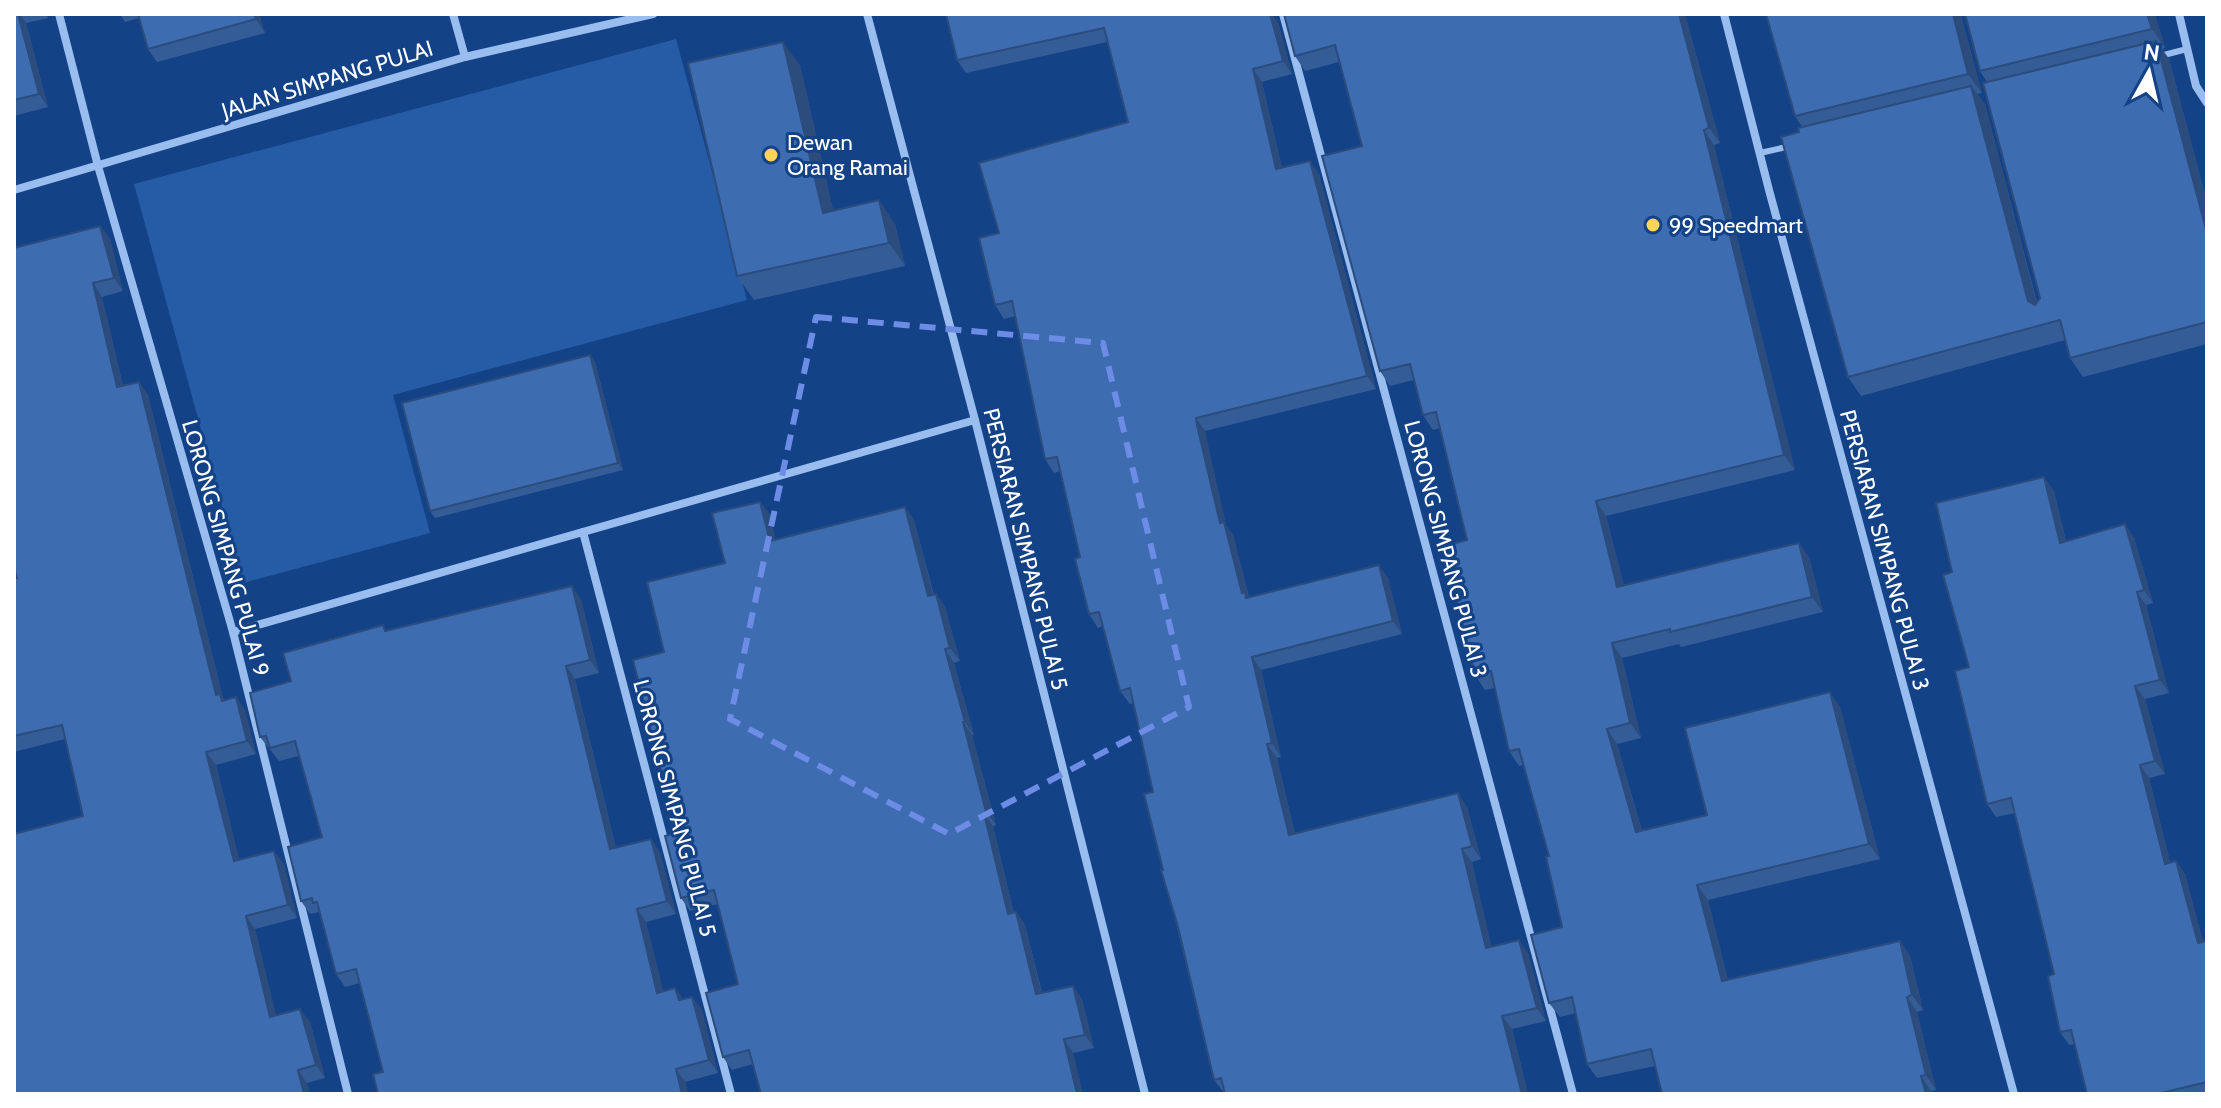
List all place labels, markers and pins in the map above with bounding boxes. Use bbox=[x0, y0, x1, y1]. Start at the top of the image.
place label: Dewan Orang Ramai bbox=[787, 129, 908, 181]
marker: Dewan Orang Ramai bbox=[762, 146, 780, 164]
place label: 99 Speedmart bbox=[1669, 212, 1803, 239]
marker: 99 Speedmart bbox=[1644, 216, 1662, 234]

